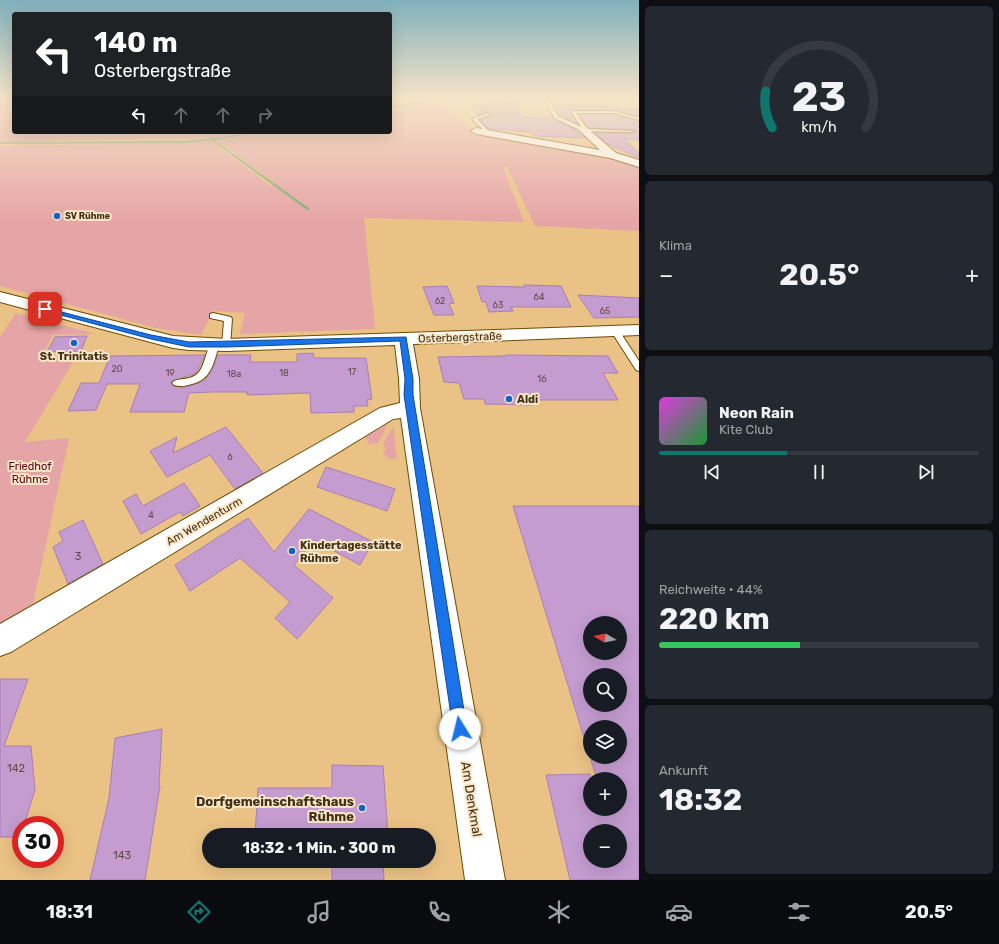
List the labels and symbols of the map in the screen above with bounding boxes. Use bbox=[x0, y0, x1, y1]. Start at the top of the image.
marker: SV Rühme bbox=[52, 211, 62, 221]
place label: SV Rühme bbox=[65, 211, 111, 221]
pin bbox=[28, 292, 62, 326]
house number: 64 bbox=[533, 292, 545, 302]
house number: 62 bbox=[435, 296, 445, 306]
house number: 63 bbox=[493, 300, 503, 310]
house number: 65 bbox=[600, 306, 610, 316]
street label: Osterbergstraße bbox=[418, 330, 502, 345]
marker: St. Trinitatis bbox=[69, 338, 79, 348]
place label: St. Trinitatis bbox=[40, 350, 108, 363]
house number: 20 bbox=[112, 364, 123, 374]
house number: 17 bbox=[348, 367, 357, 377]
house number: 19 bbox=[165, 368, 175, 378]
house number: 18 bbox=[279, 368, 289, 378]
house number: 18a bbox=[227, 369, 241, 379]
house number: 16 bbox=[537, 374, 547, 384]
place label: Aldi bbox=[517, 393, 538, 406]
marker: Aldi bbox=[504, 394, 514, 404]
house number: 6 bbox=[227, 452, 233, 462]
park label: Friedhof Rühme bbox=[9, 460, 52, 486]
street label: Am Wendenturm bbox=[164, 494, 245, 548]
house number: 4 bbox=[148, 510, 154, 520]
place label: Kindertagesstätte Rühme bbox=[300, 539, 402, 565]
marker: Kindertagesstätte Rühme bbox=[287, 546, 297, 556]
house number: 3 bbox=[75, 550, 82, 563]
north arrow bbox=[583, 616, 627, 660]
position arrow bbox=[439, 708, 481, 750]
street label: Am Denkmal bbox=[458, 760, 485, 838]
house number: 142 bbox=[7, 762, 25, 775]
place label: Dorfgemeinschaftshaus Rühme bbox=[196, 794, 354, 824]
marker: Dorfgemeinschaftshaus Rühme bbox=[357, 803, 367, 813]
speed limit sign: 30 bbox=[12, 816, 64, 868]
house number: 143 bbox=[113, 849, 131, 862]

